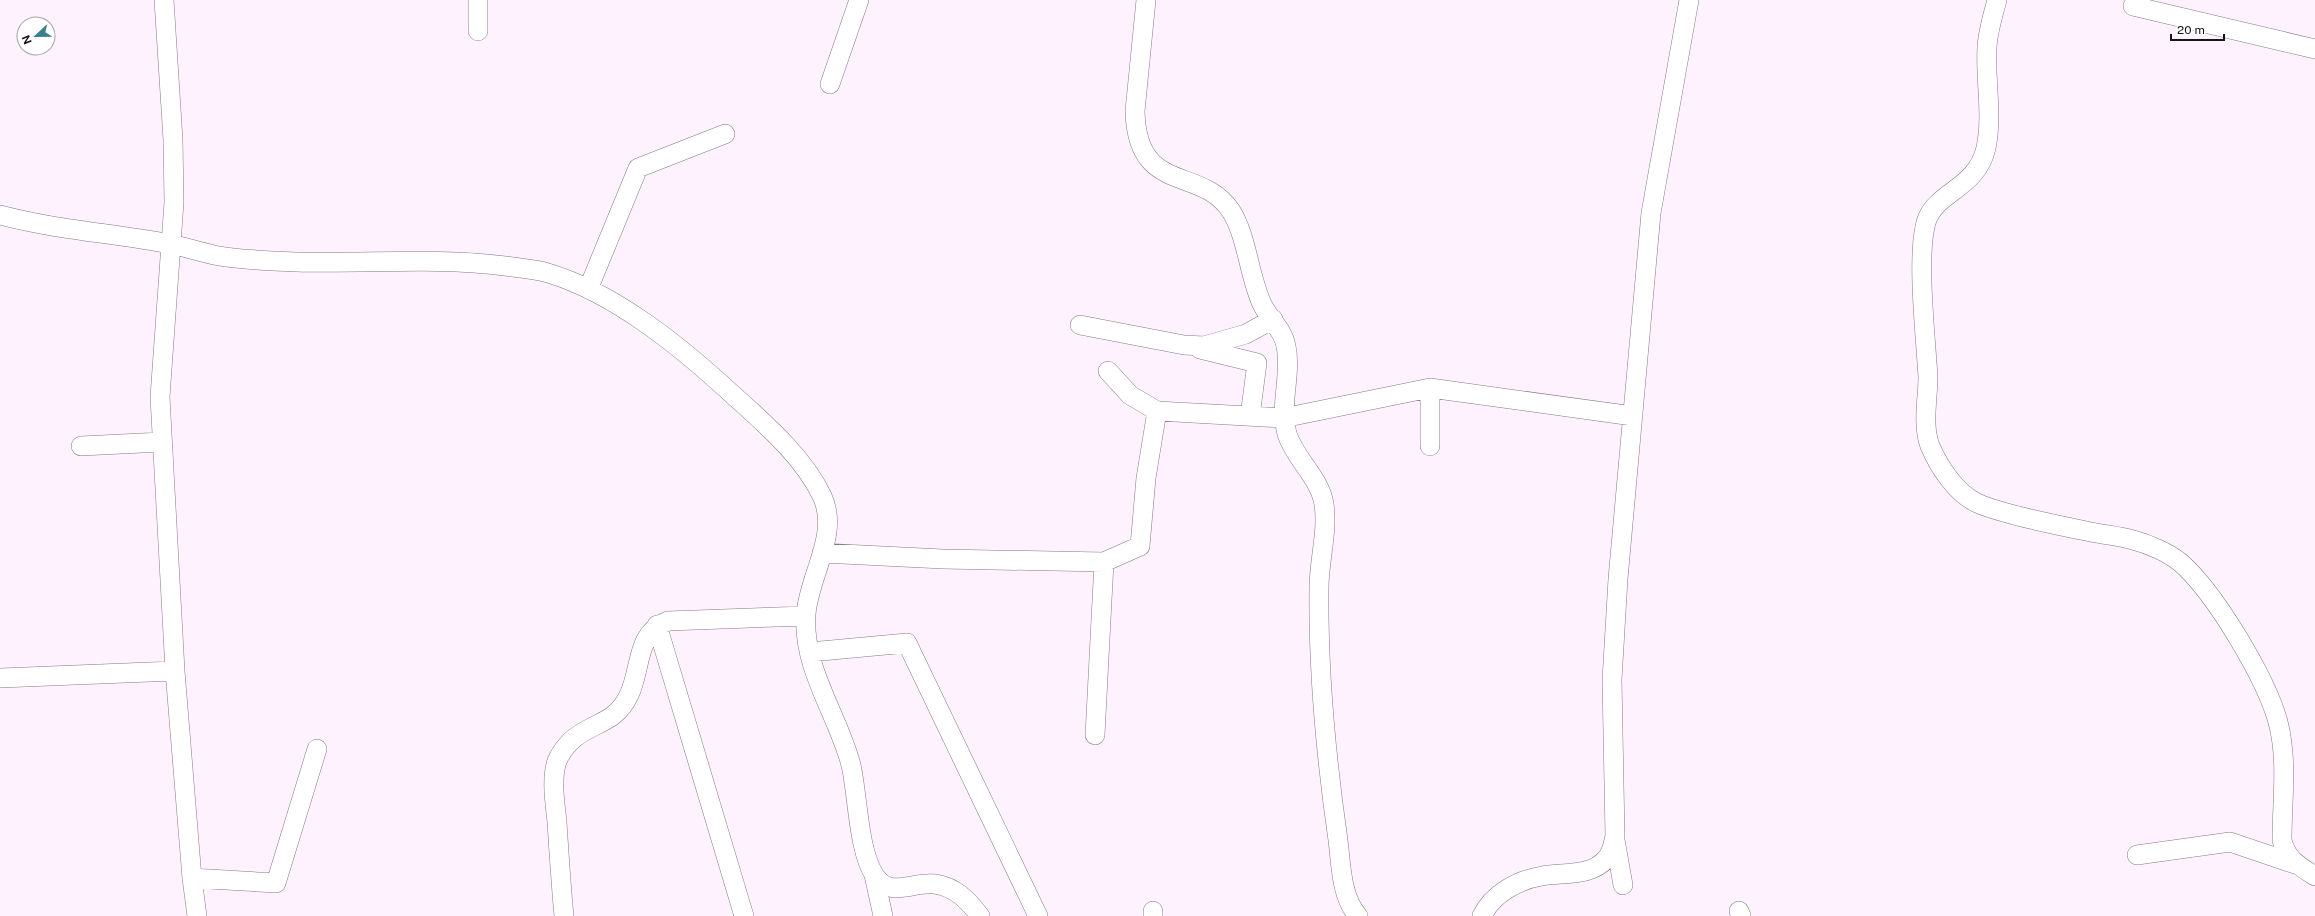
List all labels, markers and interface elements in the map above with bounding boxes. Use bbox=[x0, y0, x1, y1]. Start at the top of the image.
north arrow bbox=[16, 16, 56, 56]
scale bar bbox=[2171, 16, 2224, 42]
text: 20 m bbox=[2177, 23, 2205, 37]
text: N bbox=[20, 34, 34, 46]

